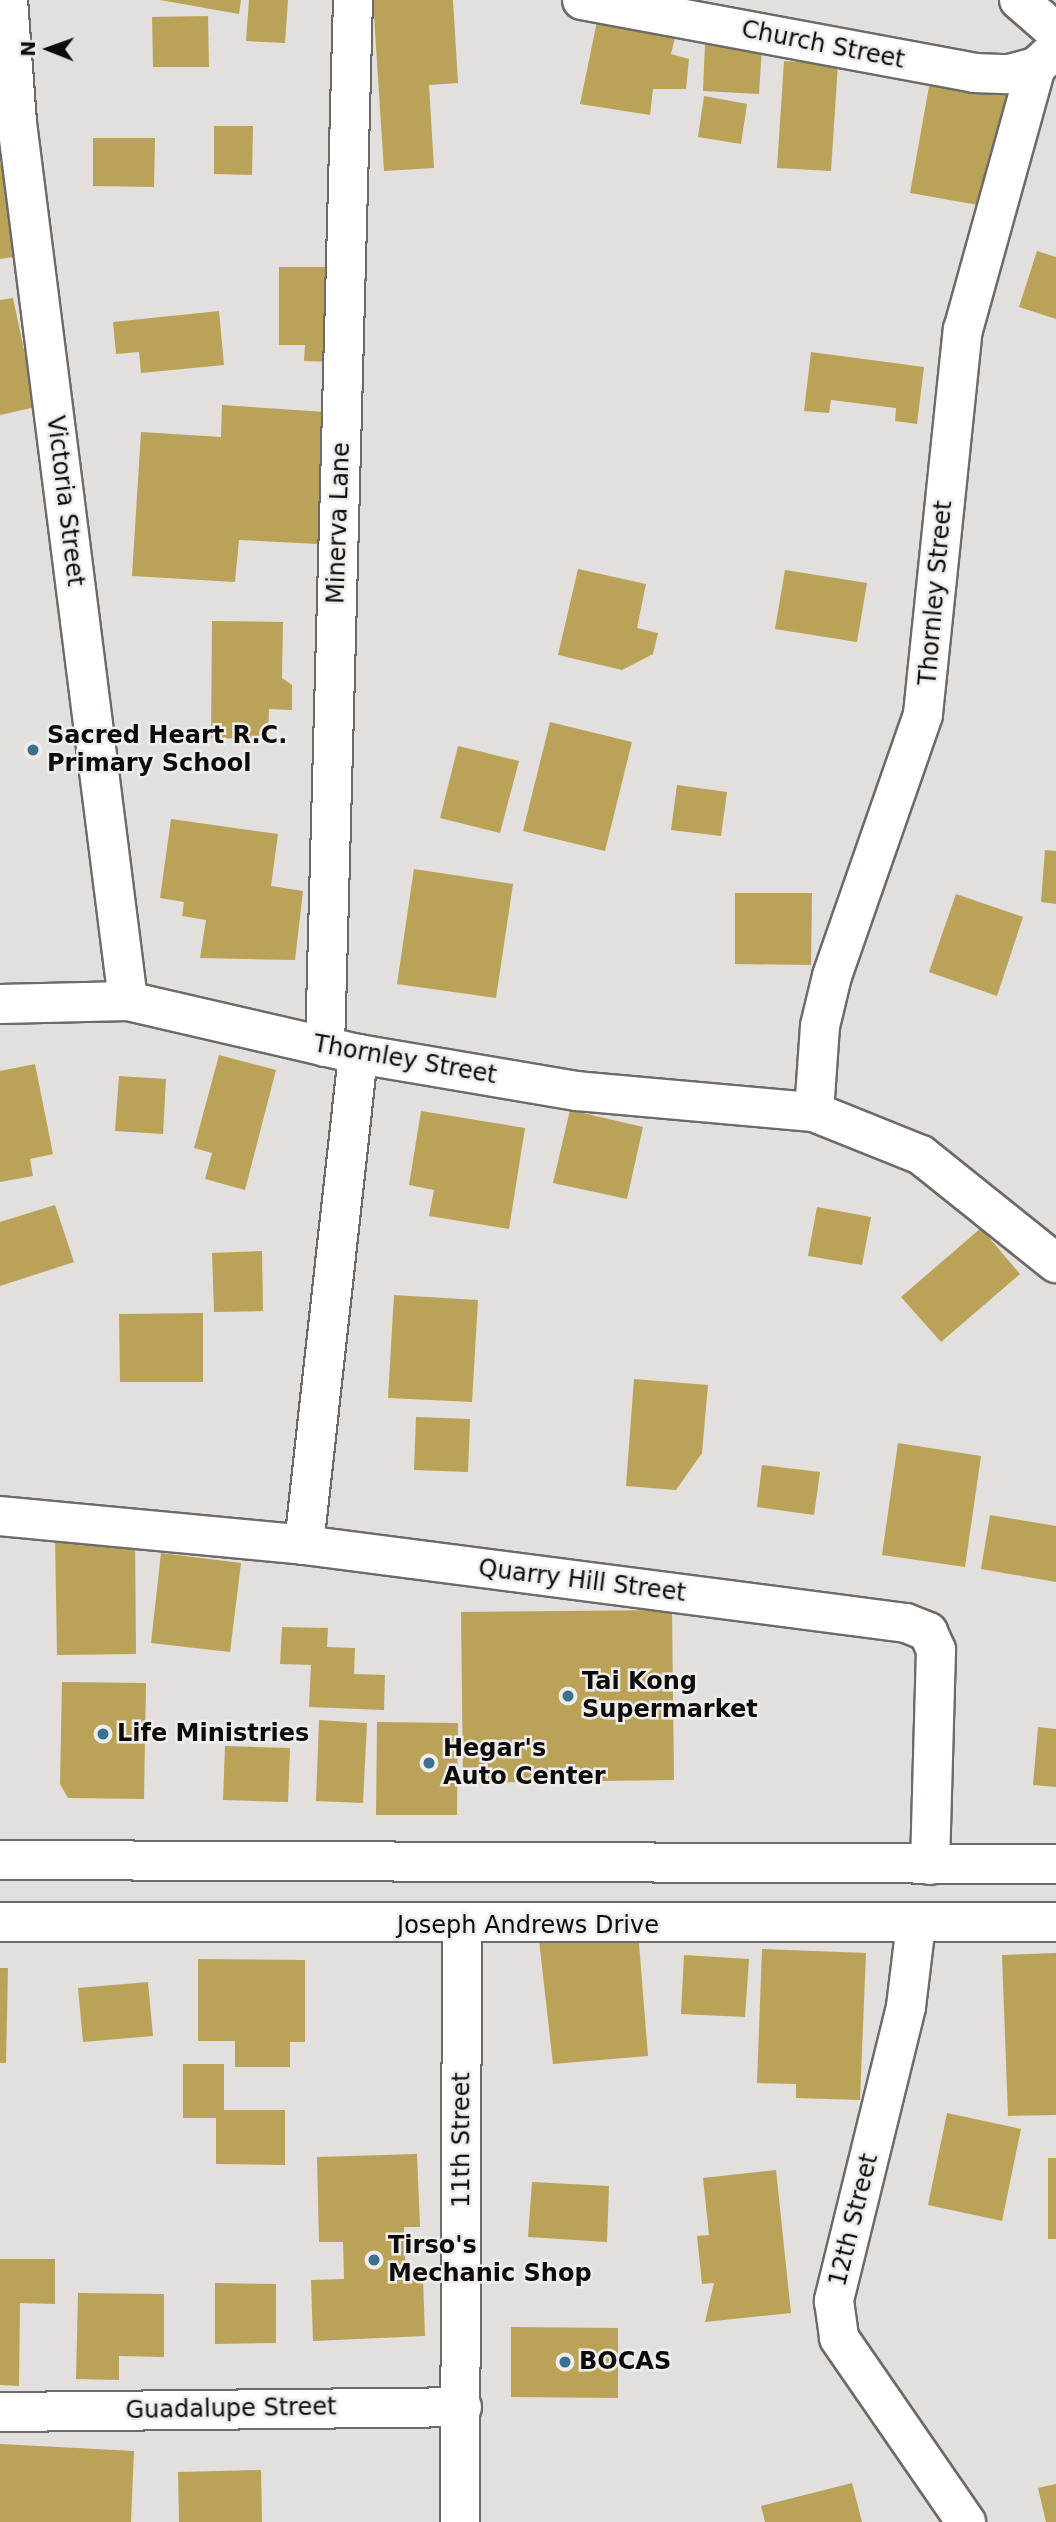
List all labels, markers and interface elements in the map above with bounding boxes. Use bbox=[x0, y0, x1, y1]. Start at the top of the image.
north arrow bbox=[14, 14, 84, 84]
street label: Church Street bbox=[739, 15, 907, 75]
text: N bbox=[17, 40, 39, 57]
street label: Victoria Street bbox=[40, 414, 90, 588]
street label: Minerva Lane bbox=[322, 442, 356, 604]
street label: Thornley Street bbox=[914, 499, 958, 687]
place label: Sacred Heart R.C. Primary School bbox=[47, 722, 287, 778]
marker: Sacred Heart R.C. Primary School bbox=[25, 742, 41, 758]
street label: Thornley Street bbox=[311, 1030, 499, 1090]
street label: Quarry Hill Street bbox=[477, 1554, 687, 1608]
place label: Tai Kong Supermarket bbox=[582, 1668, 758, 1724]
marker: Tai Kong Supermarket bbox=[560, 1688, 576, 1704]
place label: Life Ministries bbox=[117, 1720, 309, 1748]
marker: Life Ministries bbox=[95, 1726, 111, 1742]
place label: Hegar's Auto Center bbox=[443, 1735, 606, 1791]
marker: Hegar's Auto Center bbox=[421, 1755, 437, 1771]
street label: Joseph Andrews Drive bbox=[397, 1912, 659, 1940]
street label: 11th Street bbox=[448, 2072, 476, 2208]
street label: 12th Street bbox=[824, 2151, 884, 2289]
place label: Tirso's Mechanic Shop bbox=[388, 2232, 592, 2288]
marker: Tirso's Mechanic Shop bbox=[366, 2252, 382, 2268]
place label: BOCAS bbox=[579, 2348, 671, 2376]
marker: BOCAS bbox=[557, 2354, 573, 2370]
street label: Guadalupe Street bbox=[125, 2393, 337, 2425]

